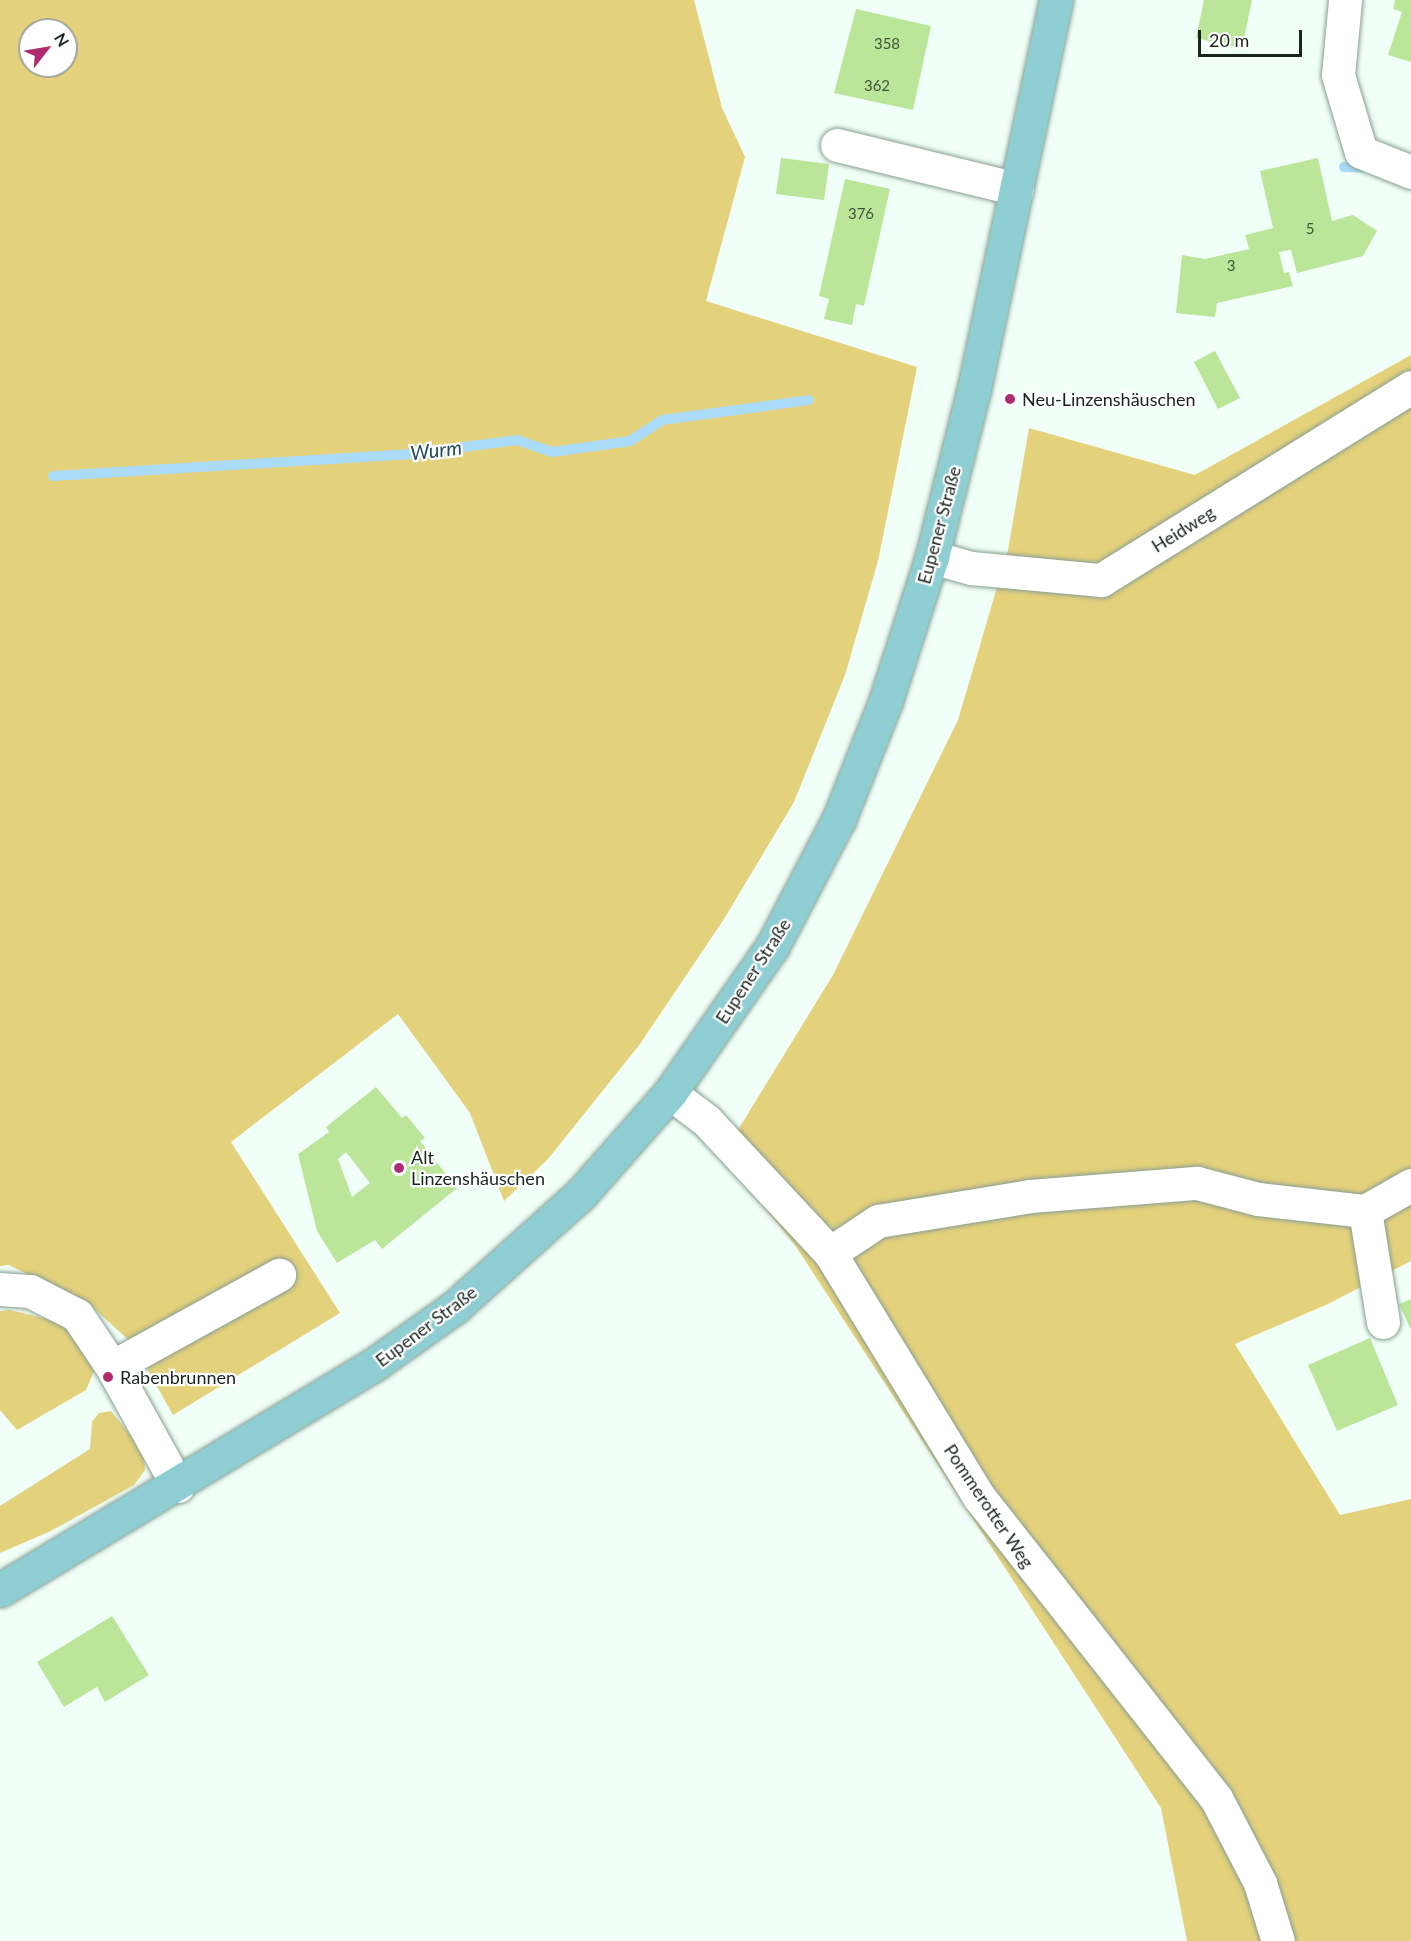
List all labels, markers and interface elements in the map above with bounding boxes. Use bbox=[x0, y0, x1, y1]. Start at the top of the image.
north arrow bbox=[18, 18, 78, 78]
scale bar bbox=[1201, 18, 1304, 56]
text: N bbox=[51, 29, 73, 50]
text: 20 m bbox=[1209, 29, 1249, 51]
house number: 358 bbox=[874, 35, 900, 53]
house number: 362 bbox=[864, 77, 890, 95]
house number: 376 bbox=[848, 205, 874, 223]
house number: 5 bbox=[1306, 220, 1314, 238]
house number: 3 bbox=[1227, 257, 1235, 275]
place label: Neu-Linzenshäuschen bbox=[1022, 388, 1196, 410]
marker: Neu-Linzenshäuschen bbox=[1003, 392, 1017, 406]
water label: Wurm bbox=[409, 435, 463, 465]
street label: Eupener Straße bbox=[913, 464, 965, 586]
street label: Heidweg bbox=[1147, 501, 1219, 557]
street label: Eupener Straße bbox=[711, 914, 795, 1028]
place label: Alt Linzenshäuschen bbox=[411, 1147, 545, 1190]
marker: Alt Linzenshäuschen bbox=[392, 1161, 406, 1175]
street label: Eupener Straße bbox=[371, 1281, 481, 1371]
place label: Rabenbrunnen bbox=[120, 1366, 236, 1388]
marker: Rabenbrunnen bbox=[101, 1370, 115, 1384]
street label: Pommerotter Weg bbox=[939, 1440, 1039, 1572]

